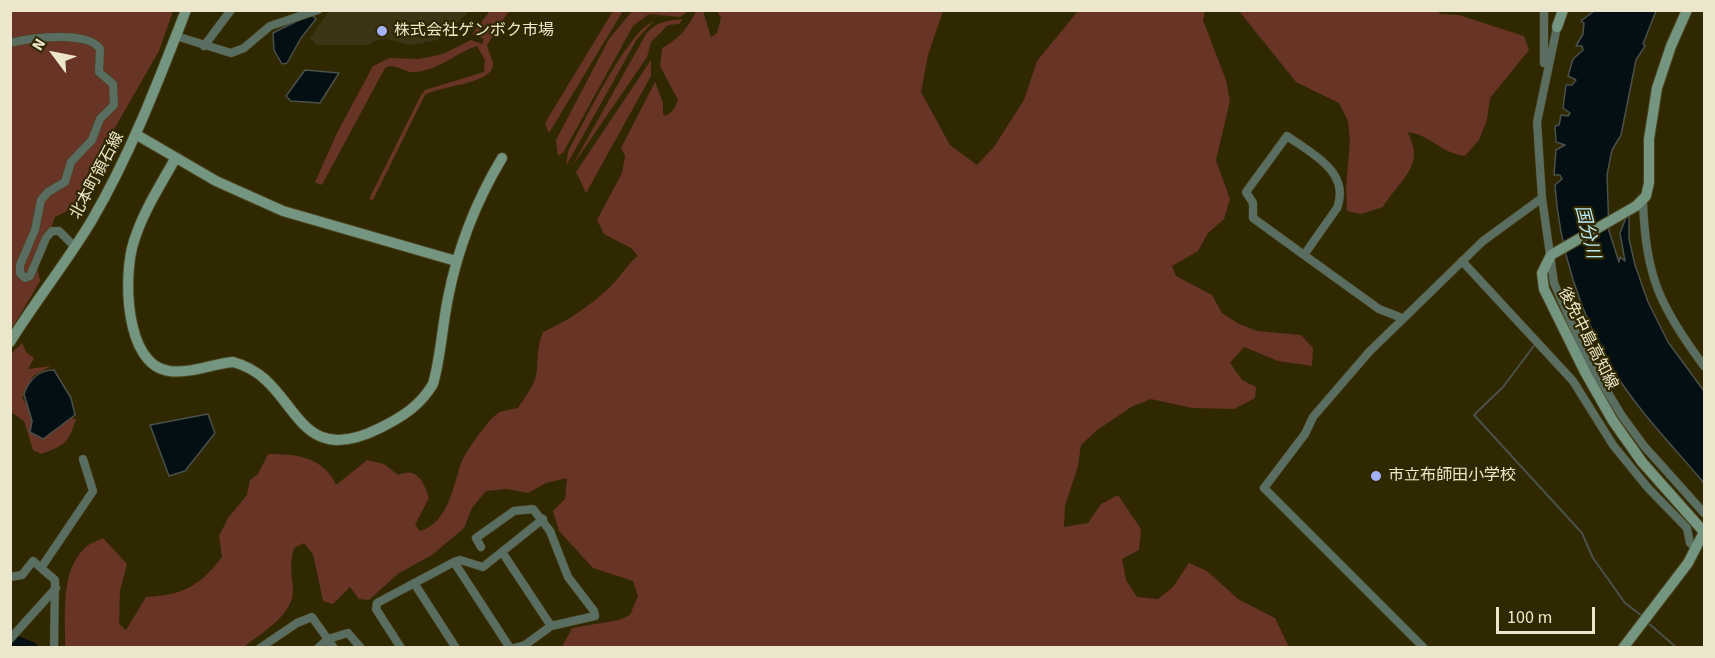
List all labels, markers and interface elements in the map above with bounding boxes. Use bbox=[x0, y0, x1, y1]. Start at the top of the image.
place label: 株式会社ゲンボク市場 bbox=[394, 21, 554, 41]
north arrow bbox=[24, 24, 84, 84]
marker: 株式会社ゲンボク市場 bbox=[375, 24, 389, 38]
text: N bbox=[27, 34, 51, 55]
street label: 北本町領石線 bbox=[67, 129, 129, 223]
water label: 国分川 bbox=[1569, 203, 1603, 261]
street label: 後免中島高知線 bbox=[1553, 285, 1621, 393]
place label: 市立布師田小学校 bbox=[1388, 466, 1516, 486]
marker: 市立布師田小学校 bbox=[1369, 469, 1383, 483]
scale bar bbox=[1499, 595, 1598, 633]
text: 100 m bbox=[1507, 605, 1552, 630]

